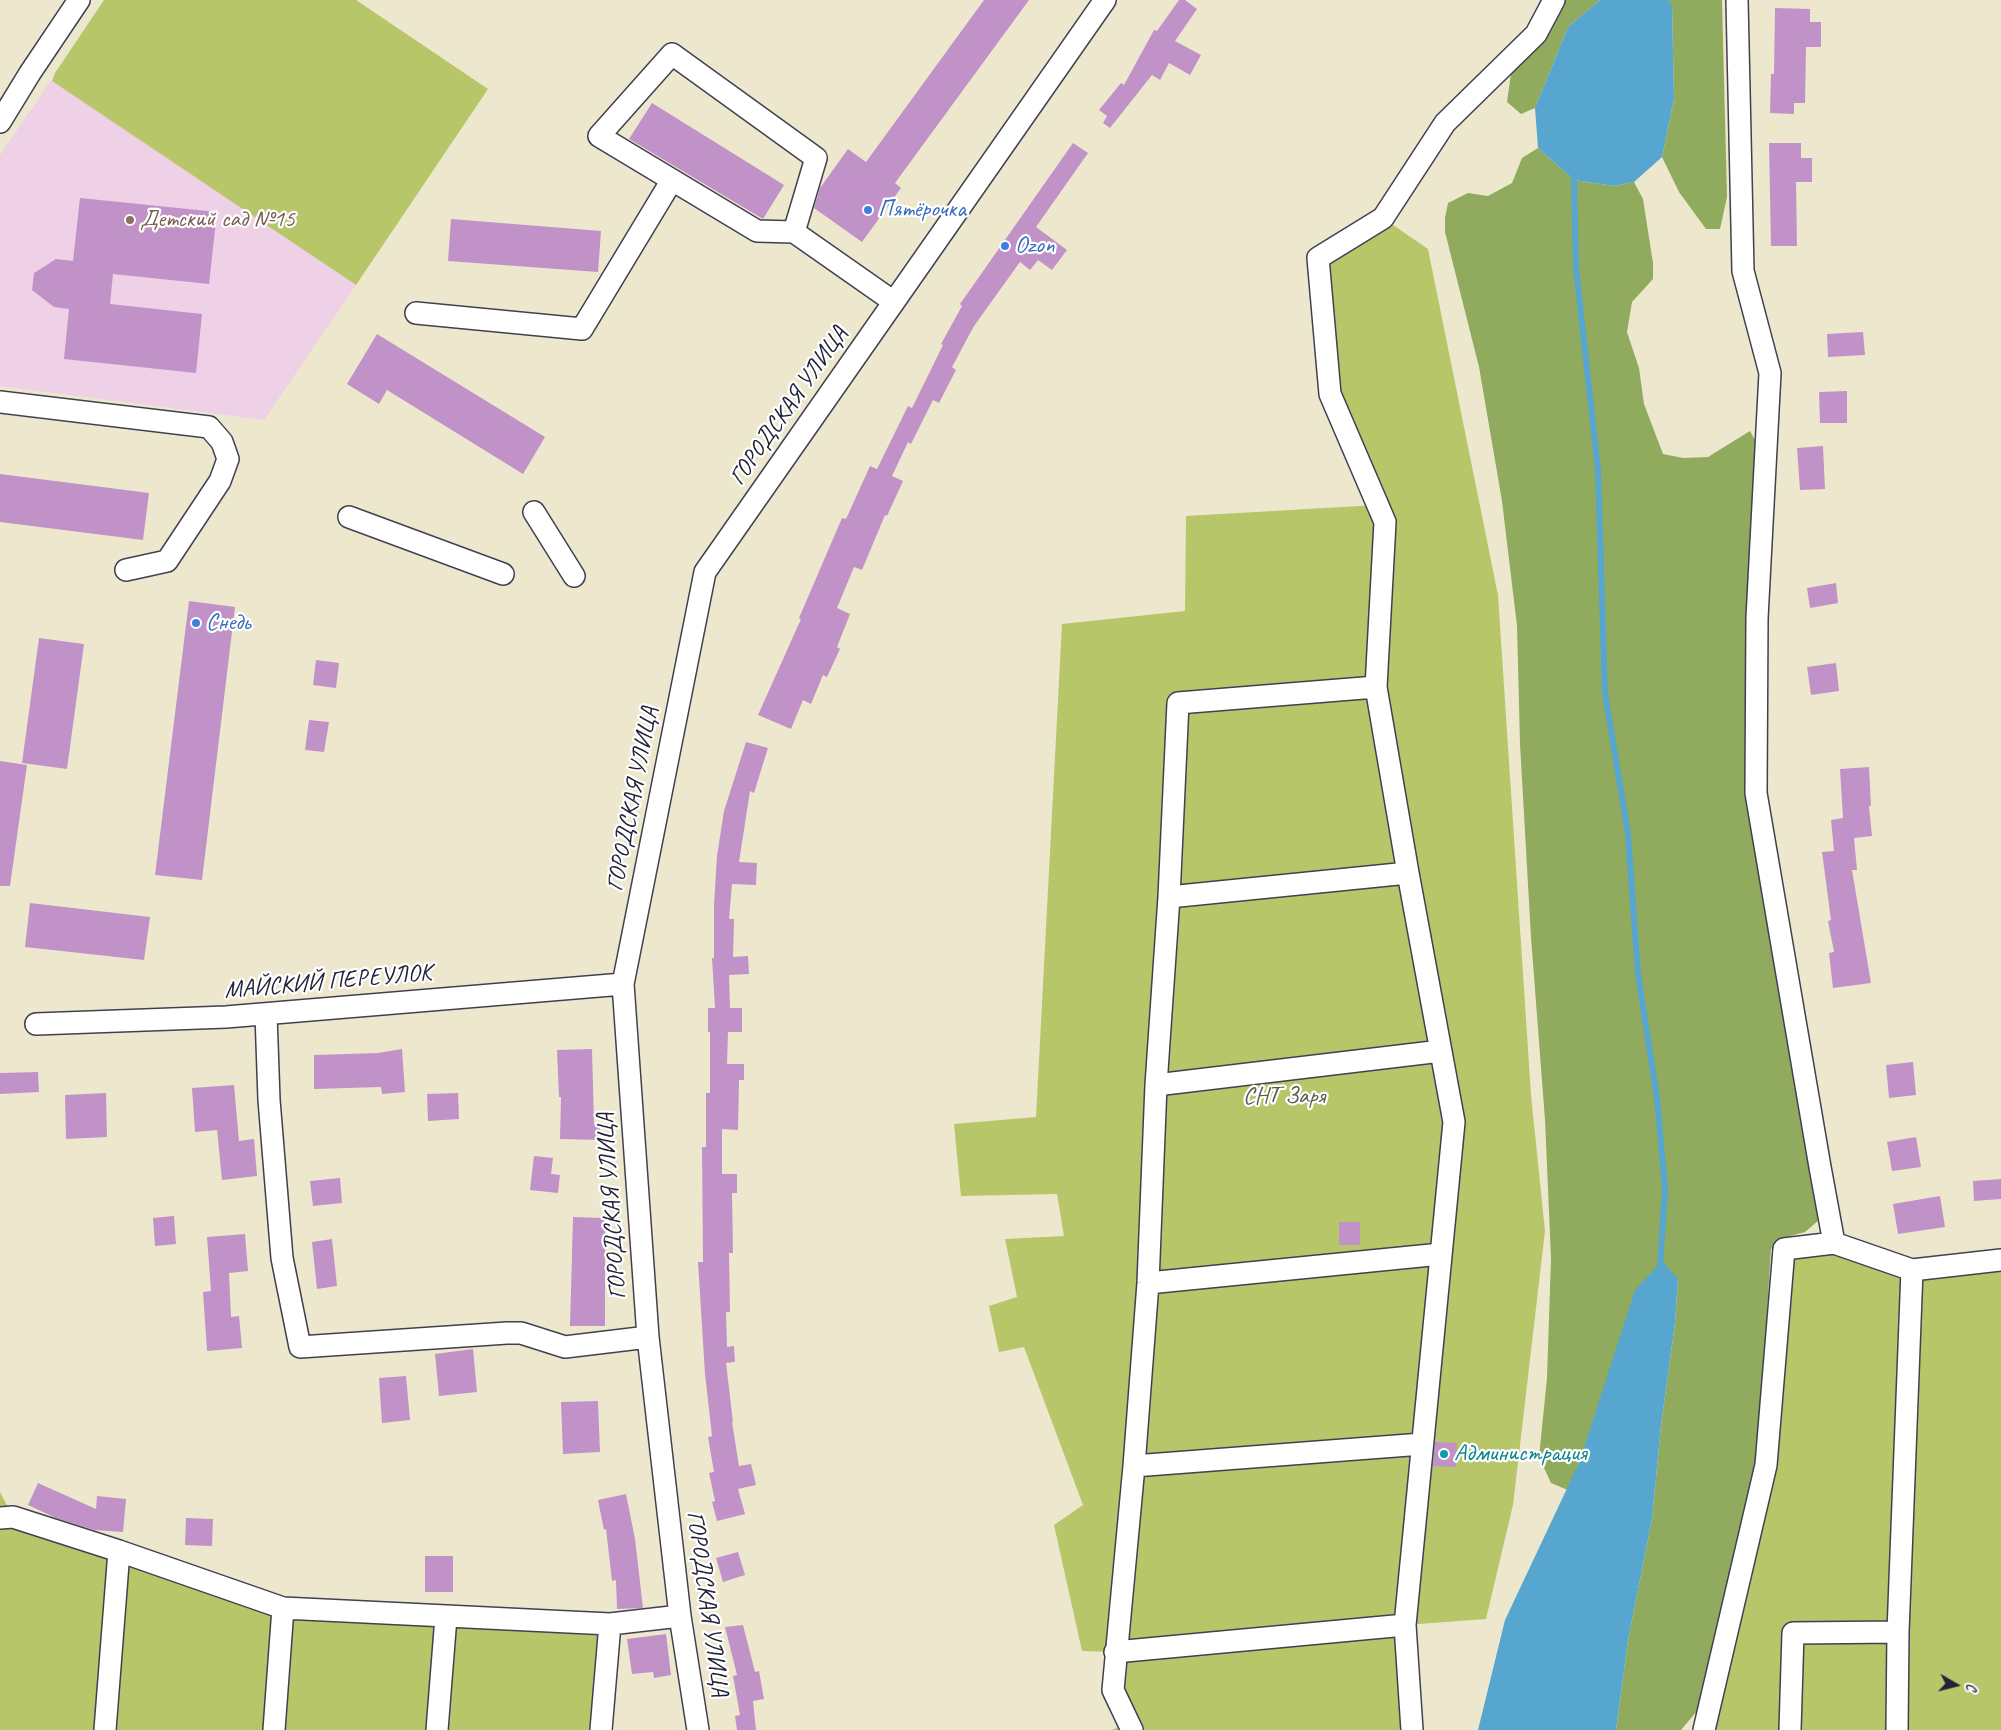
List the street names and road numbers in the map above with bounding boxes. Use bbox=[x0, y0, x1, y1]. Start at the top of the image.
street label: ГОРОДСКАЯ УЛИЦА bbox=[724, 321, 854, 491]
street label: ГОРОДСКАЯ УЛИЦА bbox=[601, 705, 665, 893]
street label: МАЙСКИЙ ПЕРЕУЛОК bbox=[223, 959, 433, 1005]
street label: ГОРОДСКАЯ УЛИЦА bbox=[591, 1112, 633, 1300]
street label: ГОРОДСКАЯ УЛИЦА bbox=[680, 1509, 734, 1699]

